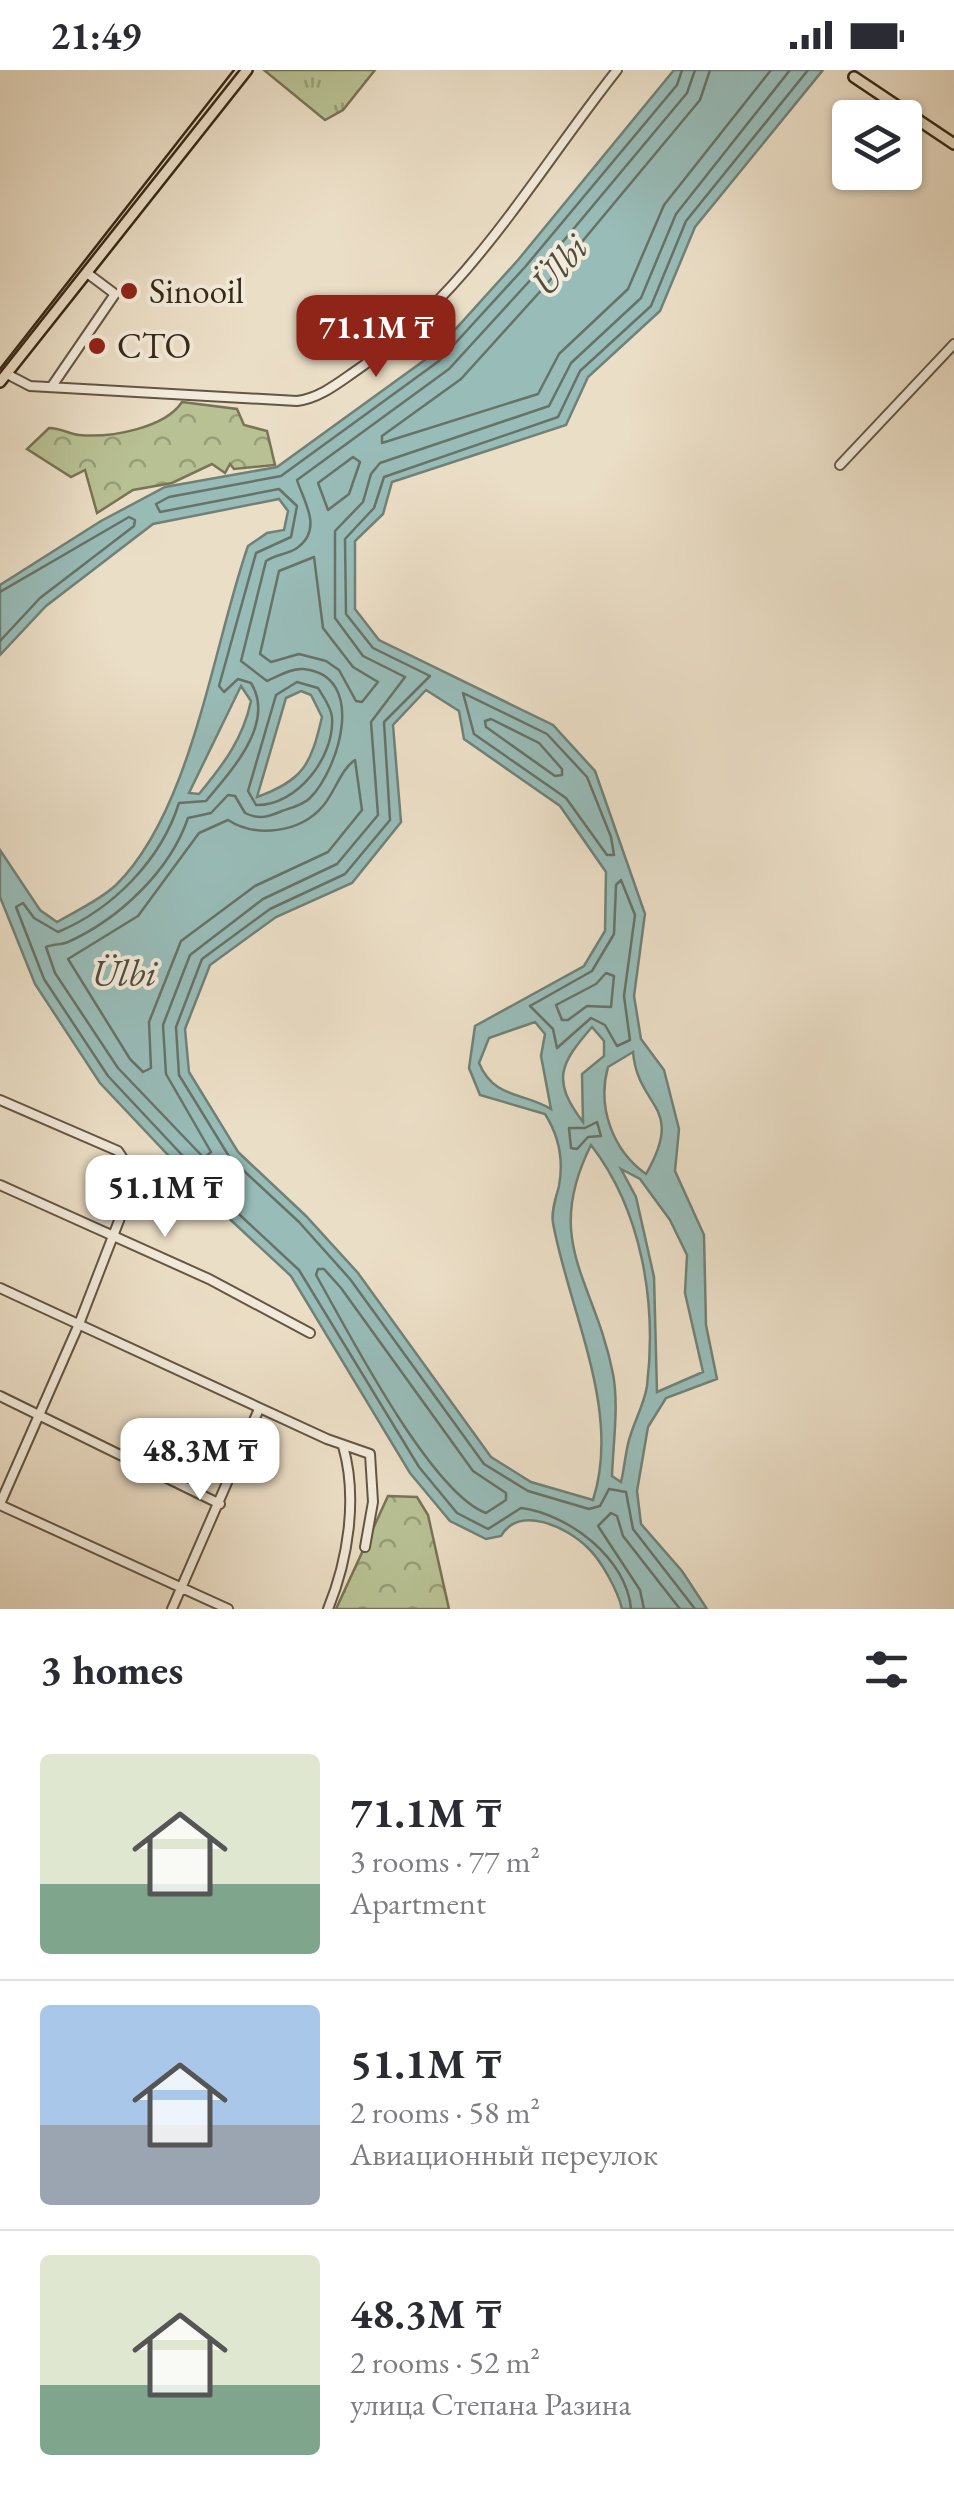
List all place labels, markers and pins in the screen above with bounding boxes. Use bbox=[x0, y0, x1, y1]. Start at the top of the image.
place label: Sinooil bbox=[149, 268, 244, 313]
marker: Sinooil bbox=[118, 280, 140, 302]
pin: 71.1M ₸ bbox=[284, 295, 468, 380]
place label: СТО bbox=[117, 323, 191, 368]
marker: СТО bbox=[86, 335, 108, 357]
pin: 51.1M ₸ bbox=[73, 1155, 257, 1240]
pin: 48.3M ₸ bbox=[108, 1418, 292, 1503]

